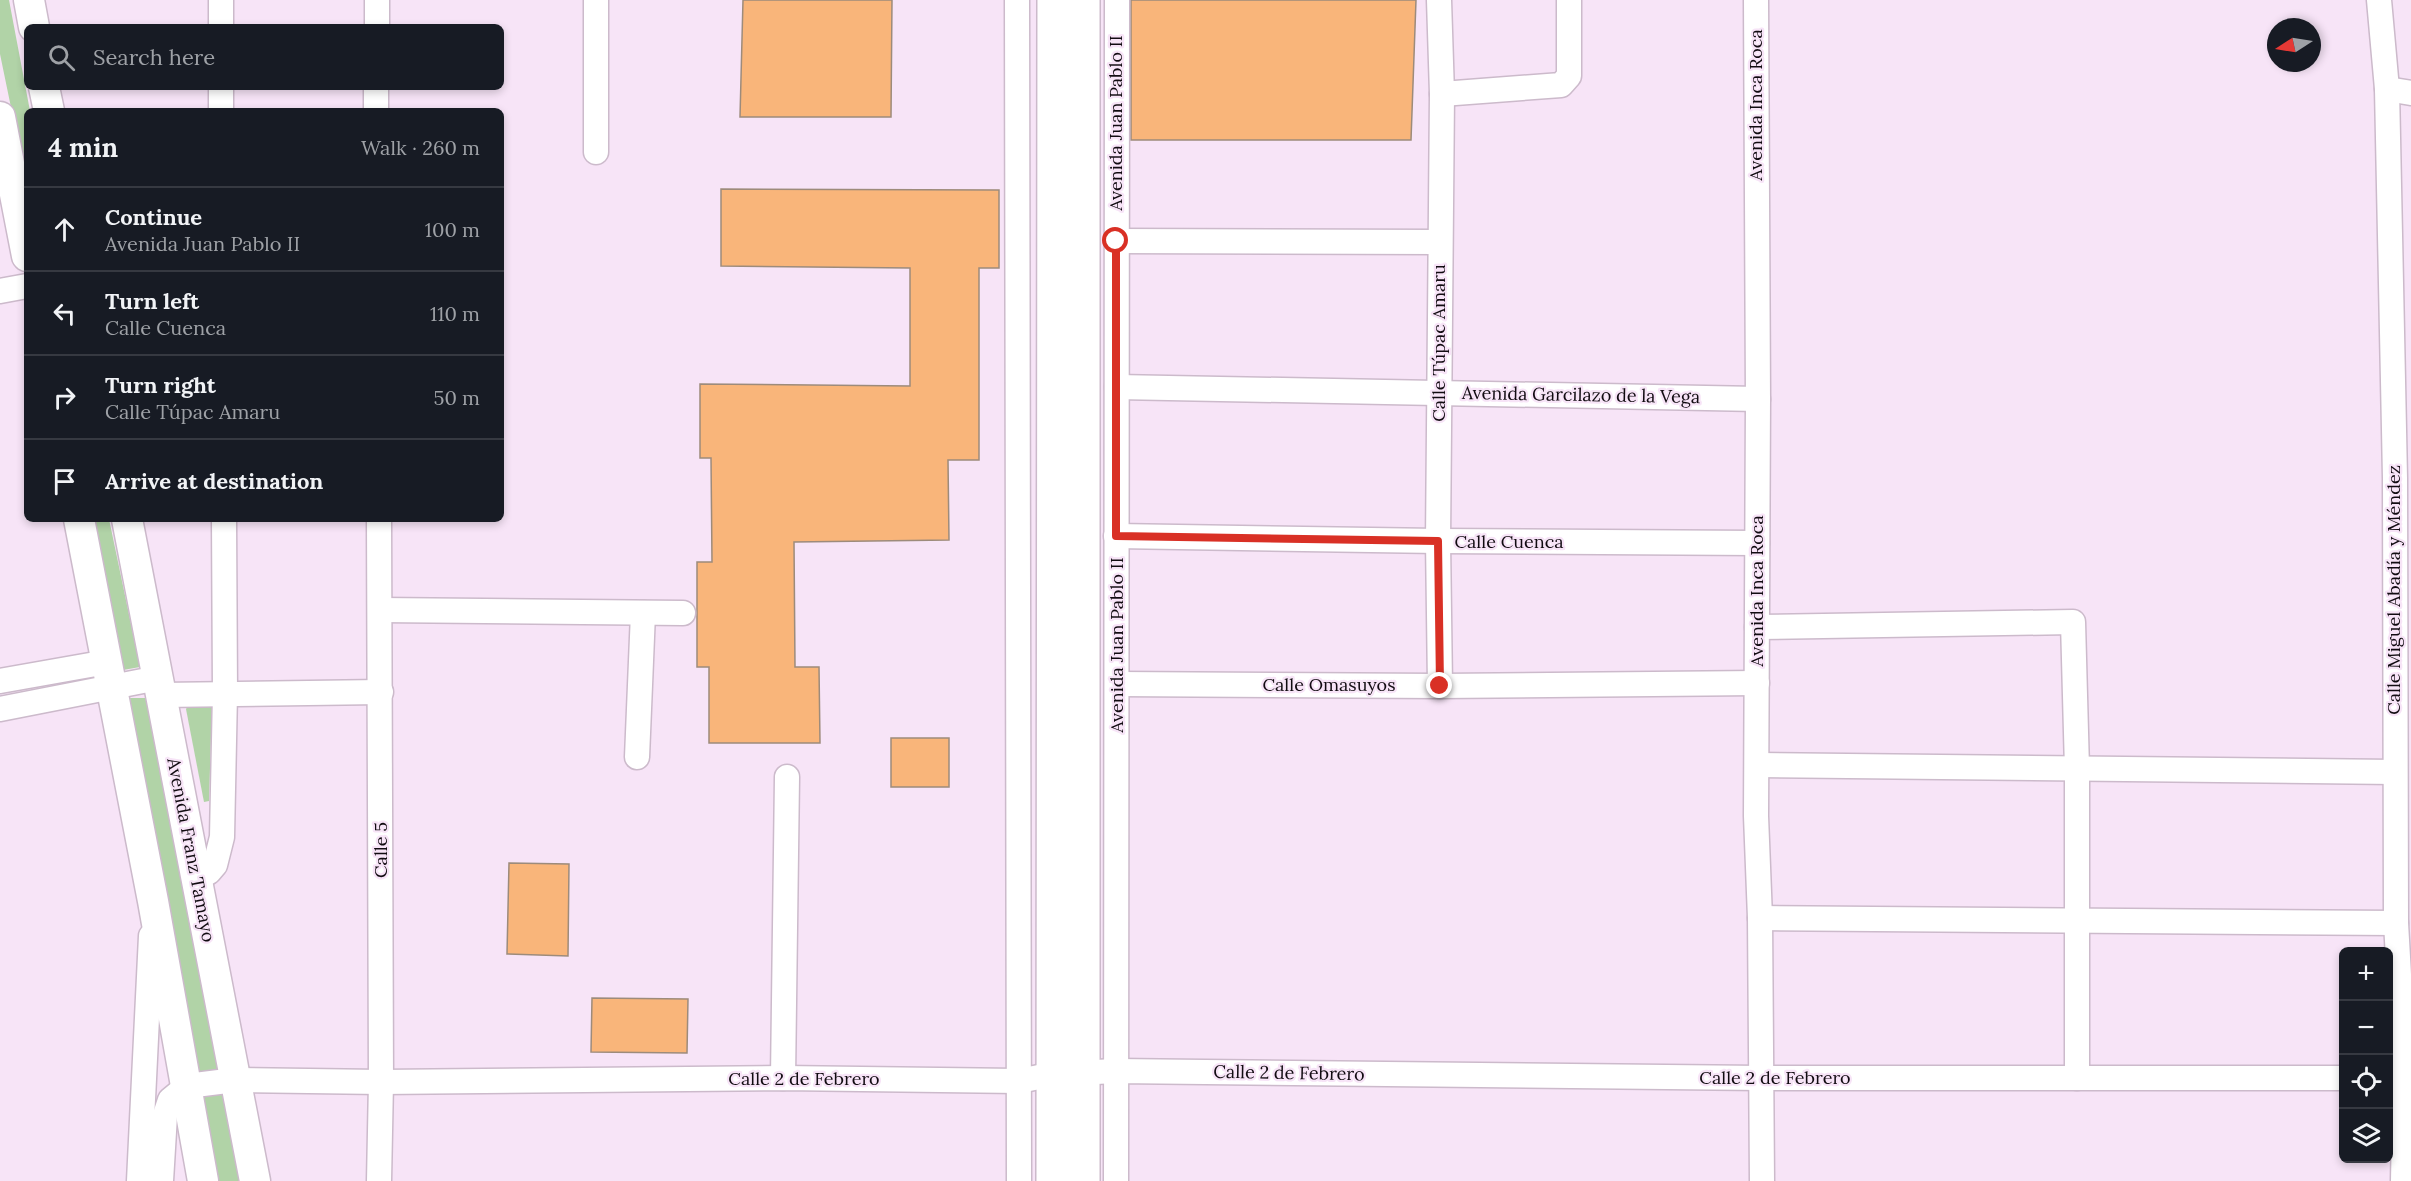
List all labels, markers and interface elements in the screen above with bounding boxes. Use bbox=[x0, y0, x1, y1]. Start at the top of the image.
north arrow bbox=[2267, 18, 2321, 72]
search box bbox=[24, 24, 504, 90]
street label: Avenida Inca Roca bbox=[1744, 29, 1767, 182]
street label: Avenida Juan Pablo II bbox=[1104, 35, 1127, 212]
icon: search bbox=[45, 41, 78, 74]
text: Search here bbox=[93, 43, 215, 71]
text: 4 min bbox=[48, 131, 118, 164]
text: Walk · 260 m bbox=[361, 135, 480, 160]
text: Continue bbox=[105, 203, 202, 231]
icon: ahead bbox=[48, 213, 81, 246]
text: 100 m bbox=[425, 217, 480, 242]
route start bbox=[1102, 227, 1128, 253]
text: Avenida Juan Pablo II bbox=[105, 231, 300, 256]
street label: Calle Túpac Amaru bbox=[1427, 264, 1450, 422]
text: Turn left bbox=[105, 287, 199, 315]
icon: left bbox=[48, 297, 81, 330]
text: 110 m bbox=[430, 301, 480, 326]
text: Calle Cuenca bbox=[105, 315, 226, 340]
text: Turn right bbox=[105, 371, 216, 399]
icon: right bbox=[48, 381, 81, 414]
street label: Avenida Garcilazo de la Vega bbox=[1461, 381, 1700, 408]
text: 50 m bbox=[434, 385, 480, 410]
text: Calle Túpac Amaru bbox=[105, 399, 280, 424]
icon: arrive bbox=[48, 465, 81, 498]
street label: Calle Miguel Abadía y Méndez bbox=[2382, 465, 2405, 715]
text: Arrive at destination bbox=[105, 467, 323, 495]
street label: Avenida Inca Roca bbox=[1745, 515, 1768, 668]
street label: Calle Cuenca bbox=[1455, 530, 1564, 553]
street label: Avenida Juan Pablo II bbox=[1105, 557, 1128, 734]
route end bbox=[1426, 672, 1452, 698]
street label: Calle Omasuyos bbox=[1263, 673, 1395, 696]
street label: Avenida Franz Tamayo bbox=[162, 755, 221, 944]
street label: Calle 5 bbox=[369, 822, 392, 878]
map controls bbox=[2339, 947, 2393, 1163]
button: + bbox=[2339, 947, 2393, 1001]
button: − bbox=[2339, 1001, 2393, 1055]
button: locate bbox=[2339, 1055, 2393, 1109]
street label: Calle 2 de Febrero bbox=[1213, 1060, 1365, 1085]
street label: Calle 2 de Febrero bbox=[1699, 1066, 1851, 1089]
street label: Calle 2 de Febrero bbox=[728, 1067, 880, 1090]
button: layers bbox=[2339, 1109, 2393, 1163]

